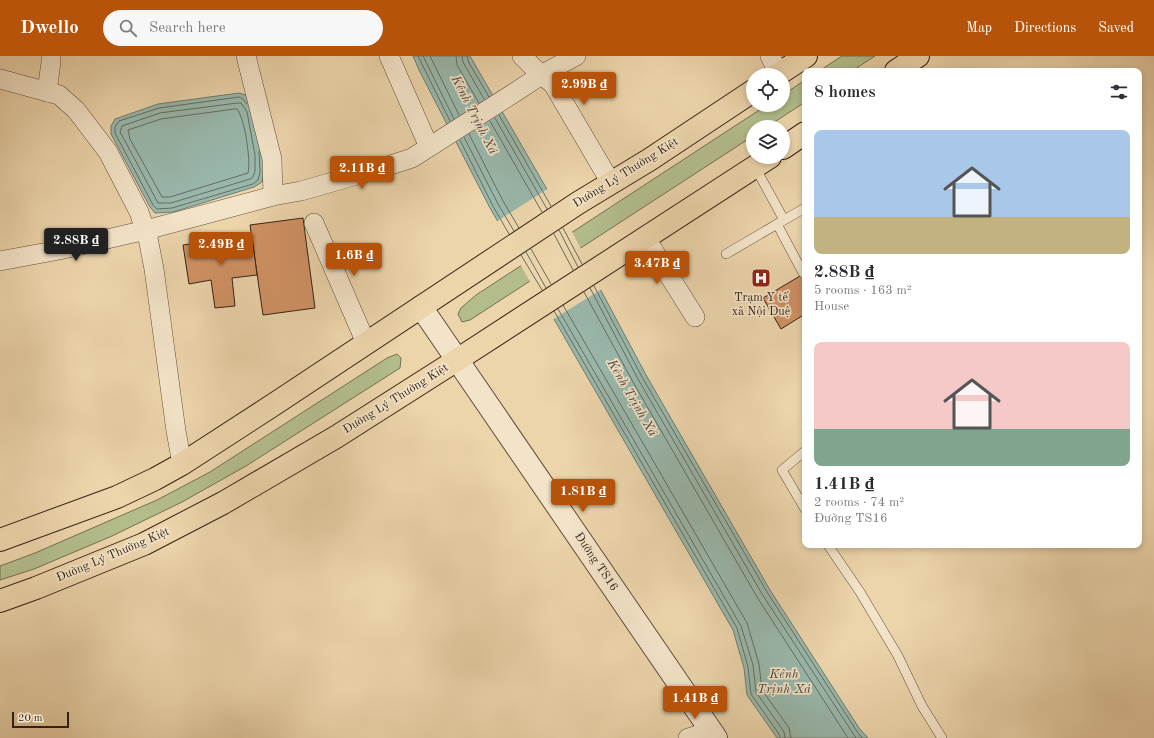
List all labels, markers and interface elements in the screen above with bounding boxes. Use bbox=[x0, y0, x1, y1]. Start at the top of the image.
search box bbox=[103, 10, 383, 46]
icon: search bbox=[117, 17, 139, 39]
text: Dwello bbox=[20, 19, 79, 38]
text: Search here bbox=[149, 21, 226, 36]
text: Map bbox=[966, 21, 992, 35]
text: Directions bbox=[1014, 21, 1076, 35]
text: Saved bbox=[1098, 21, 1134, 35]
map controls bbox=[746, 68, 790, 164]
button: locate bbox=[746, 68, 790, 112]
pin: 2.99B ₫ bbox=[547, 72, 621, 106]
water label: Kênh Trịnh Xá bbox=[448, 73, 499, 157]
text: 2.99B ₫ bbox=[561, 78, 607, 91]
icon: filters bbox=[1108, 81, 1130, 103]
text: 8 homes bbox=[814, 84, 876, 101]
button: layers bbox=[746, 120, 790, 164]
street label: Đường Lý Thường Kiệt bbox=[571, 136, 681, 210]
pin: 2.11B ₫ bbox=[325, 156, 399, 190]
icon: home bbox=[936, 156, 1008, 228]
text: 2.11B ₫ bbox=[339, 162, 385, 175]
pin: 2.88B ₫ bbox=[39, 228, 113, 262]
pin: 2.49B ₫ bbox=[184, 232, 258, 266]
text: 2.88B ₫ bbox=[53, 234, 99, 247]
text: 2.49B ₫ bbox=[198, 238, 244, 251]
pin: 1.6B ₫ bbox=[321, 243, 387, 277]
text: 1.6B ₫ bbox=[335, 249, 373, 262]
pin: 3.47B ₫ bbox=[620, 251, 694, 285]
text: 3.47B ₫ bbox=[634, 257, 680, 270]
text: 2.88B ₫ bbox=[814, 264, 874, 281]
hospital icon: Trạm Y tế xã Nội Duệ bbox=[750, 267, 772, 289]
text: 5 rooms · 163 m² bbox=[814, 284, 912, 297]
place label: Trạm Y tế xã Nội Duệ bbox=[732, 291, 791, 318]
text: House bbox=[814, 300, 849, 313]
water label: Kênh Trịnh Xá bbox=[604, 356, 659, 439]
street label: Đường Lý Thường Kiệt bbox=[341, 362, 451, 436]
icon: home bbox=[936, 368, 1008, 440]
text: 1.41B ₫ bbox=[814, 476, 874, 493]
pin: 1.81B ₫ bbox=[546, 479, 620, 513]
text: 1.81B ₫ bbox=[560, 485, 606, 498]
text: 2 rooms · 74 m² bbox=[814, 496, 904, 509]
text: Đường TS16 bbox=[814, 512, 887, 525]
street label: Đường Lý Thường Kiệt bbox=[55, 526, 171, 584]
street label: Đường TS16 bbox=[572, 531, 620, 594]
water label: Kênh Trịnh Xá bbox=[757, 668, 811, 696]
pin: 1.41B ₫ bbox=[658, 686, 732, 720]
text: 1.41B ₫ bbox=[672, 692, 718, 705]
scale bar bbox=[12, 710, 69, 729]
text: 20 m bbox=[18, 713, 43, 724]

